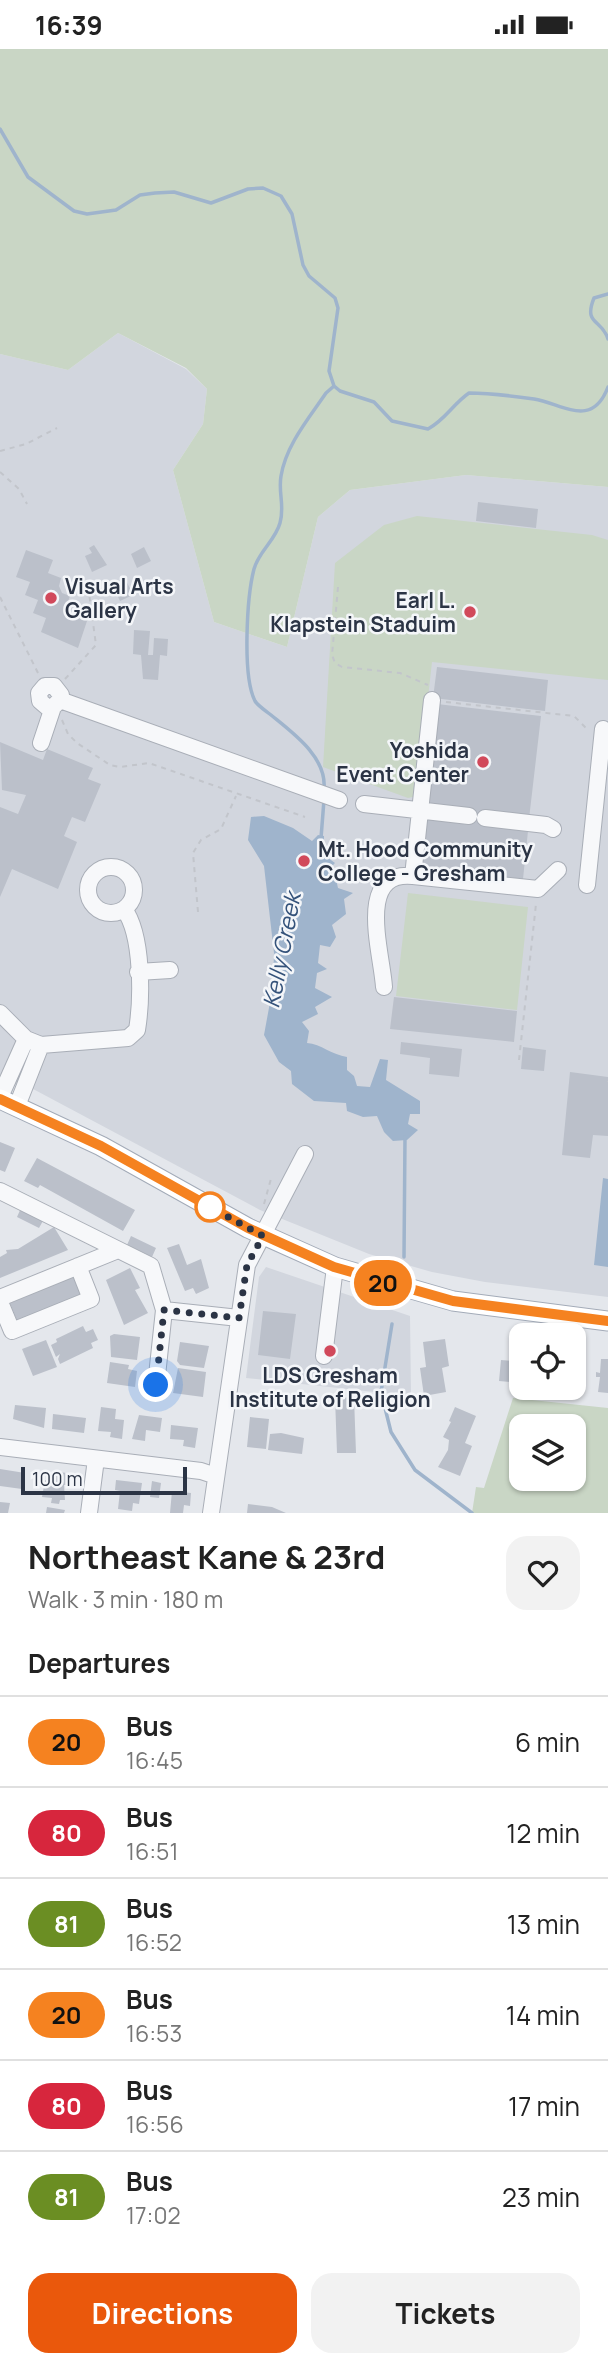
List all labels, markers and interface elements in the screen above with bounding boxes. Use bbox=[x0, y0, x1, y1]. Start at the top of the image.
text: 16:39 bbox=[35, 7, 103, 43]
place label: Visual Arts Gallery bbox=[65, 572, 174, 624]
place label: Earl L. Klapstein Staduim bbox=[270, 586, 456, 638]
marker: Visual Arts Gallery bbox=[43, 590, 59, 606]
marker: Earl L. Klapstein Staduim bbox=[462, 604, 478, 620]
place label: Yoshida Event Center bbox=[336, 736, 469, 788]
marker: Yoshida Event Center bbox=[475, 754, 491, 770]
place label: Mt. Hood Community College - Gresham bbox=[318, 835, 533, 887]
marker: Mt. Hood Community College - Gresham bbox=[296, 853, 312, 869]
water label: Kelly Creek bbox=[254, 886, 309, 1010]
unlabelled marker bbox=[195, 1192, 225, 1222]
line badge: 20 bbox=[352, 1260, 414, 1306]
text: 20 bbox=[368, 1266, 398, 1299]
map controls bbox=[509, 1323, 586, 1491]
button: locate bbox=[509, 1323, 586, 1400]
marker: LDS Gresham Institute of Religion bbox=[322, 1343, 338, 1359]
place label: LDS Gresham Institute of Religion bbox=[229, 1361, 431, 1413]
your location bbox=[138, 1367, 173, 1402]
button: layers bbox=[509, 1414, 586, 1491]
scale bar bbox=[21, 1464, 187, 1496]
text: 100 m bbox=[32, 1466, 83, 1492]
text: Northeast Kane & 23rd bbox=[28, 1534, 385, 1579]
button: heart bbox=[506, 1536, 580, 1610]
text: Walk · 3 min · 180 m bbox=[28, 1583, 223, 1615]
text: Departures bbox=[28, 1645, 170, 1681]
text: Bus bbox=[126, 1708, 173, 1744]
text: 6 min bbox=[515, 1724, 580, 1760]
text: 20 bbox=[51, 1725, 82, 1758]
text: 16:45 bbox=[126, 1744, 183, 1776]
text: Bus bbox=[126, 1799, 173, 1835]
text: 12 min bbox=[506, 1815, 580, 1851]
text: 80 bbox=[51, 1816, 82, 1849]
text: 16:51 bbox=[126, 1835, 178, 1867]
text: Bus bbox=[126, 1890, 173, 1926]
text: 13 min bbox=[507, 1906, 580, 1942]
text: 81 bbox=[54, 1907, 79, 1940]
text: 16:52 bbox=[126, 1926, 182, 1958]
text: Bus bbox=[126, 1981, 173, 2017]
text: 14 min bbox=[506, 1997, 580, 2033]
text: 20 bbox=[51, 1998, 82, 2031]
text: 16:53 bbox=[126, 2017, 182, 2049]
text: Bus bbox=[126, 2072, 173, 2108]
text: 17 min bbox=[508, 2088, 580, 2124]
text: 80 bbox=[51, 2089, 82, 2122]
text: 16:56 bbox=[126, 2108, 184, 2140]
text: Bus bbox=[126, 2163, 173, 2199]
text: 23 min bbox=[502, 2179, 580, 2215]
text: 81 bbox=[54, 2180, 79, 2213]
text: 17:02 bbox=[126, 2199, 181, 2231]
button: Directions bbox=[28, 2273, 297, 2353]
button: Tickets bbox=[311, 2273, 580, 2353]

